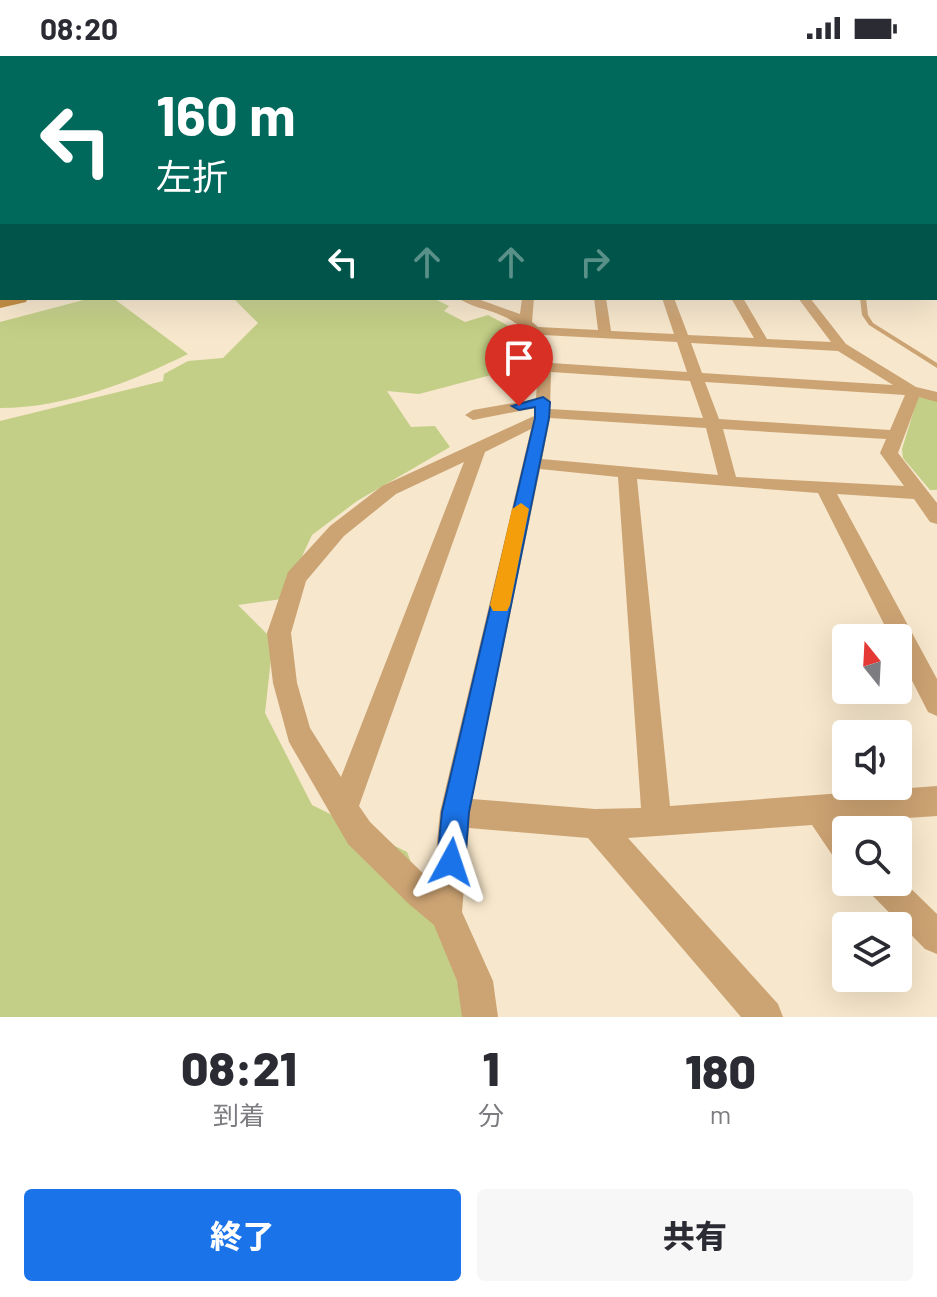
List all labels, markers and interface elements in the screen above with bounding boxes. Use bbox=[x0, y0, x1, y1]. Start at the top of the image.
text: 08:20 bbox=[40, 10, 118, 46]
text: 160 m bbox=[156, 80, 296, 147]
icon: left bbox=[24, 88, 128, 192]
text: 左折 bbox=[156, 154, 228, 197]
icon: left bbox=[321, 240, 365, 284]
icon: ahead bbox=[405, 240, 449, 284]
icon: ahead bbox=[489, 240, 533, 284]
icon: right bbox=[573, 240, 617, 284]
pin bbox=[485, 324, 553, 406]
icon: arrive bbox=[497, 336, 541, 380]
north arrow bbox=[832, 624, 912, 704]
map controls bbox=[832, 624, 912, 992]
button: sound bbox=[832, 720, 912, 800]
button: search bbox=[832, 816, 912, 896]
position arrow bbox=[409, 820, 493, 904]
button: layers bbox=[832, 912, 912, 992]
text: 08:21 bbox=[181, 1038, 297, 1096]
text: 1 bbox=[482, 1038, 500, 1096]
text: 180 bbox=[685, 1041, 756, 1099]
text: m bbox=[710, 1098, 731, 1129]
text: 到着 bbox=[213, 1099, 265, 1130]
text: 分 bbox=[478, 1099, 504, 1130]
button: 終了 bbox=[24, 1189, 461, 1281]
button: 共有 bbox=[477, 1189, 913, 1281]

